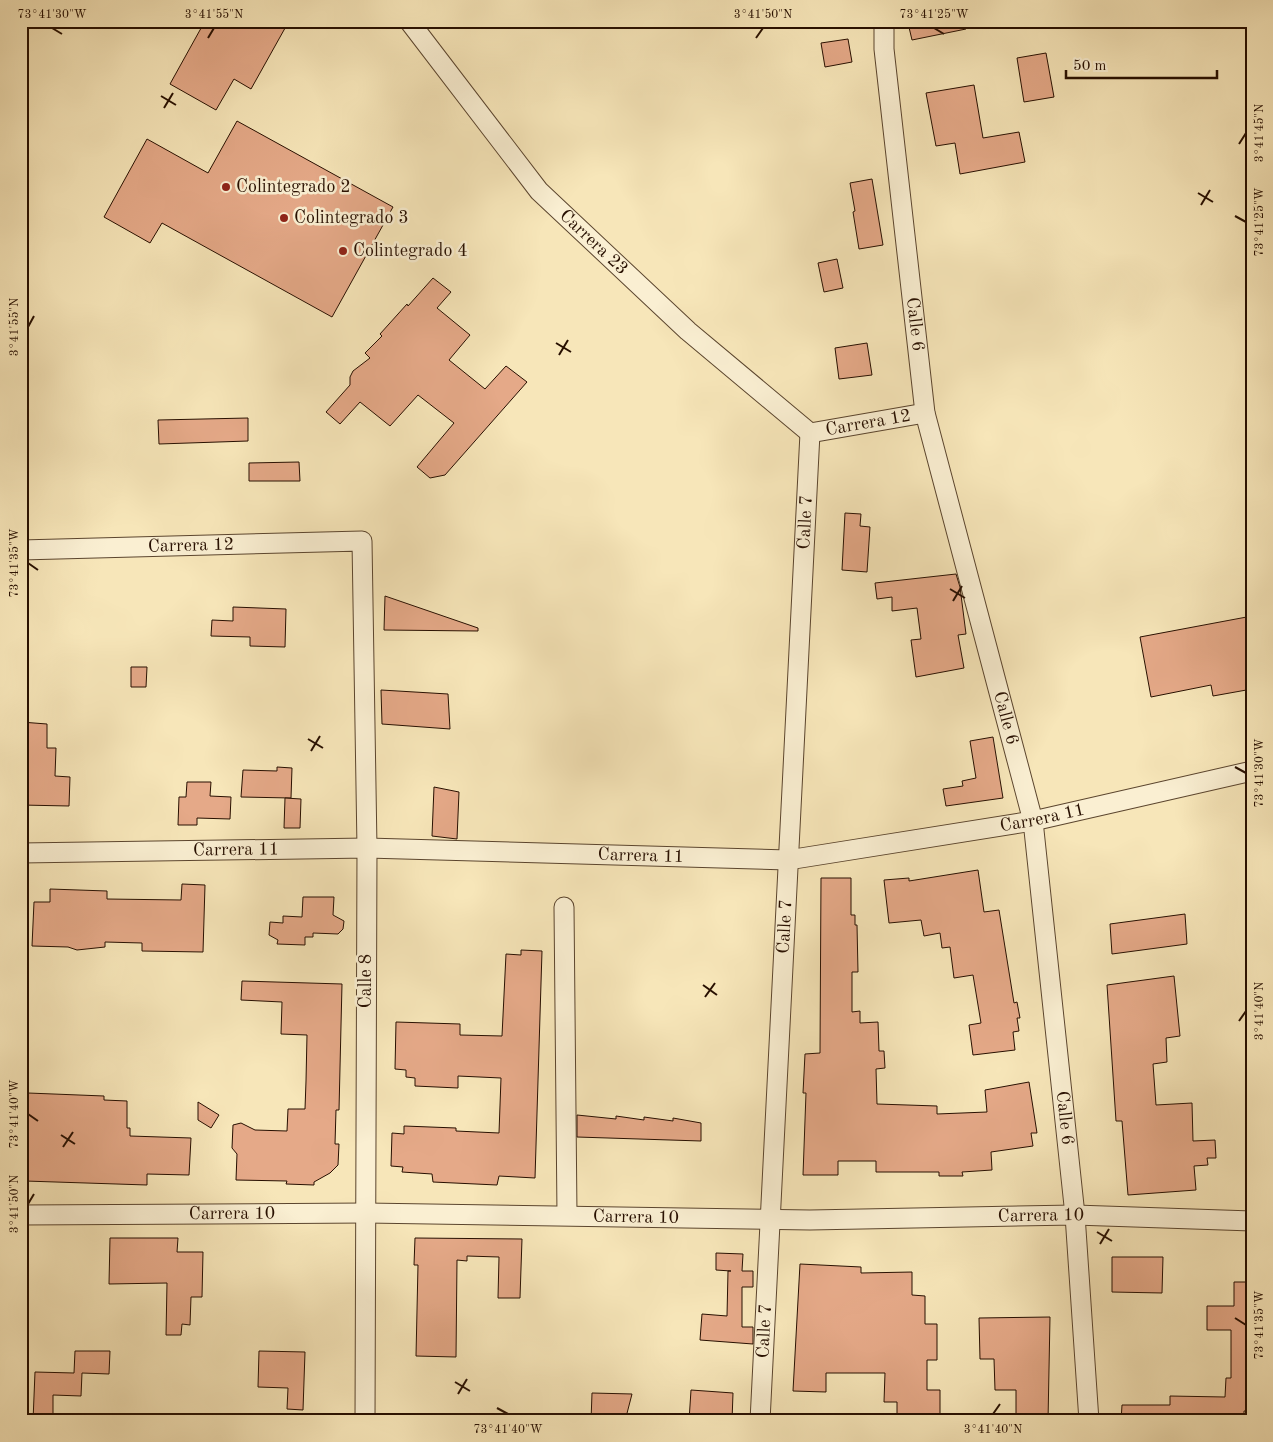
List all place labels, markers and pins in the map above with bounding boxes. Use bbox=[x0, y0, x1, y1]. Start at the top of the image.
place label: Colintegrado 2 bbox=[236, 178, 351, 196]
marker: Colintegrado 2 bbox=[220, 181, 232, 193]
place label: Colintegrado 3 bbox=[294, 209, 409, 227]
marker: Colintegrado 3 bbox=[278, 212, 290, 224]
place label: Colintegrado 4 bbox=[353, 242, 468, 260]
marker: Colintegrado 4 bbox=[337, 245, 349, 257]

